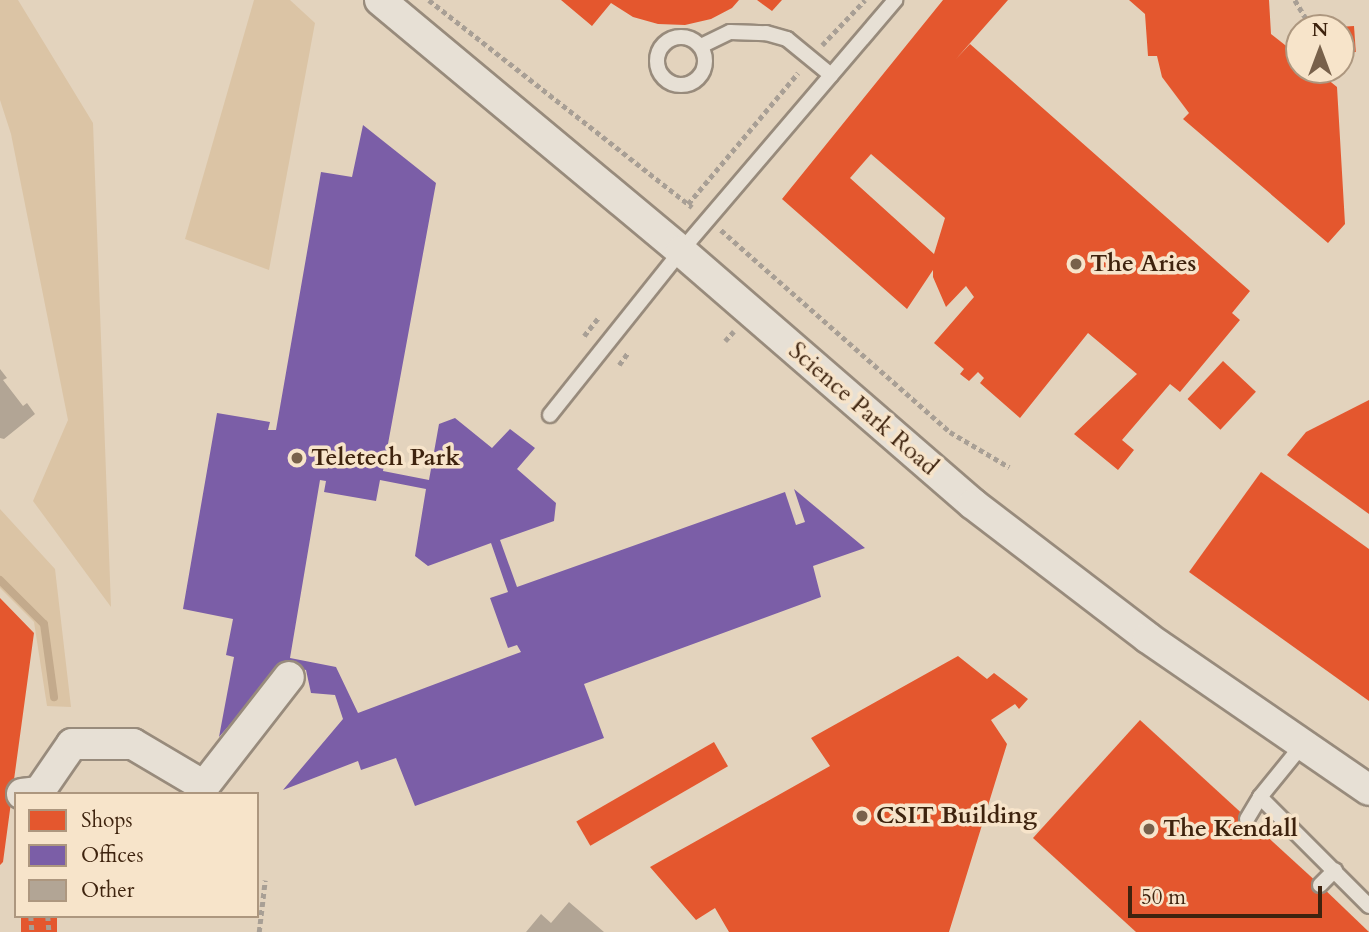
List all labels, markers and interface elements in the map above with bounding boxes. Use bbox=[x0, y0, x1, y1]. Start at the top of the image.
north arrow bbox=[1285, 14, 1355, 84]
text: N bbox=[1312, 17, 1328, 43]
place label: The Aries bbox=[1090, 250, 1196, 278]
marker: The Aries bbox=[1068, 256, 1084, 272]
street label: Science Park Road bbox=[783, 336, 943, 482]
place label: Teletech Park bbox=[311, 444, 460, 472]
marker: Teletech Park bbox=[289, 450, 305, 466]
legend bbox=[14, 792, 259, 918]
place label: CSIT Building bbox=[876, 802, 1037, 830]
text: Shops bbox=[81, 806, 133, 835]
marker: CSIT Building bbox=[854, 808, 870, 824]
place label: The Kendall bbox=[1163, 815, 1298, 843]
marker: The Kendall bbox=[1141, 821, 1157, 837]
text: Offices bbox=[81, 841, 143, 870]
scale bar bbox=[1131, 872, 1325, 916]
text: Other bbox=[81, 876, 135, 905]
text: 50 m bbox=[1141, 883, 1186, 912]

